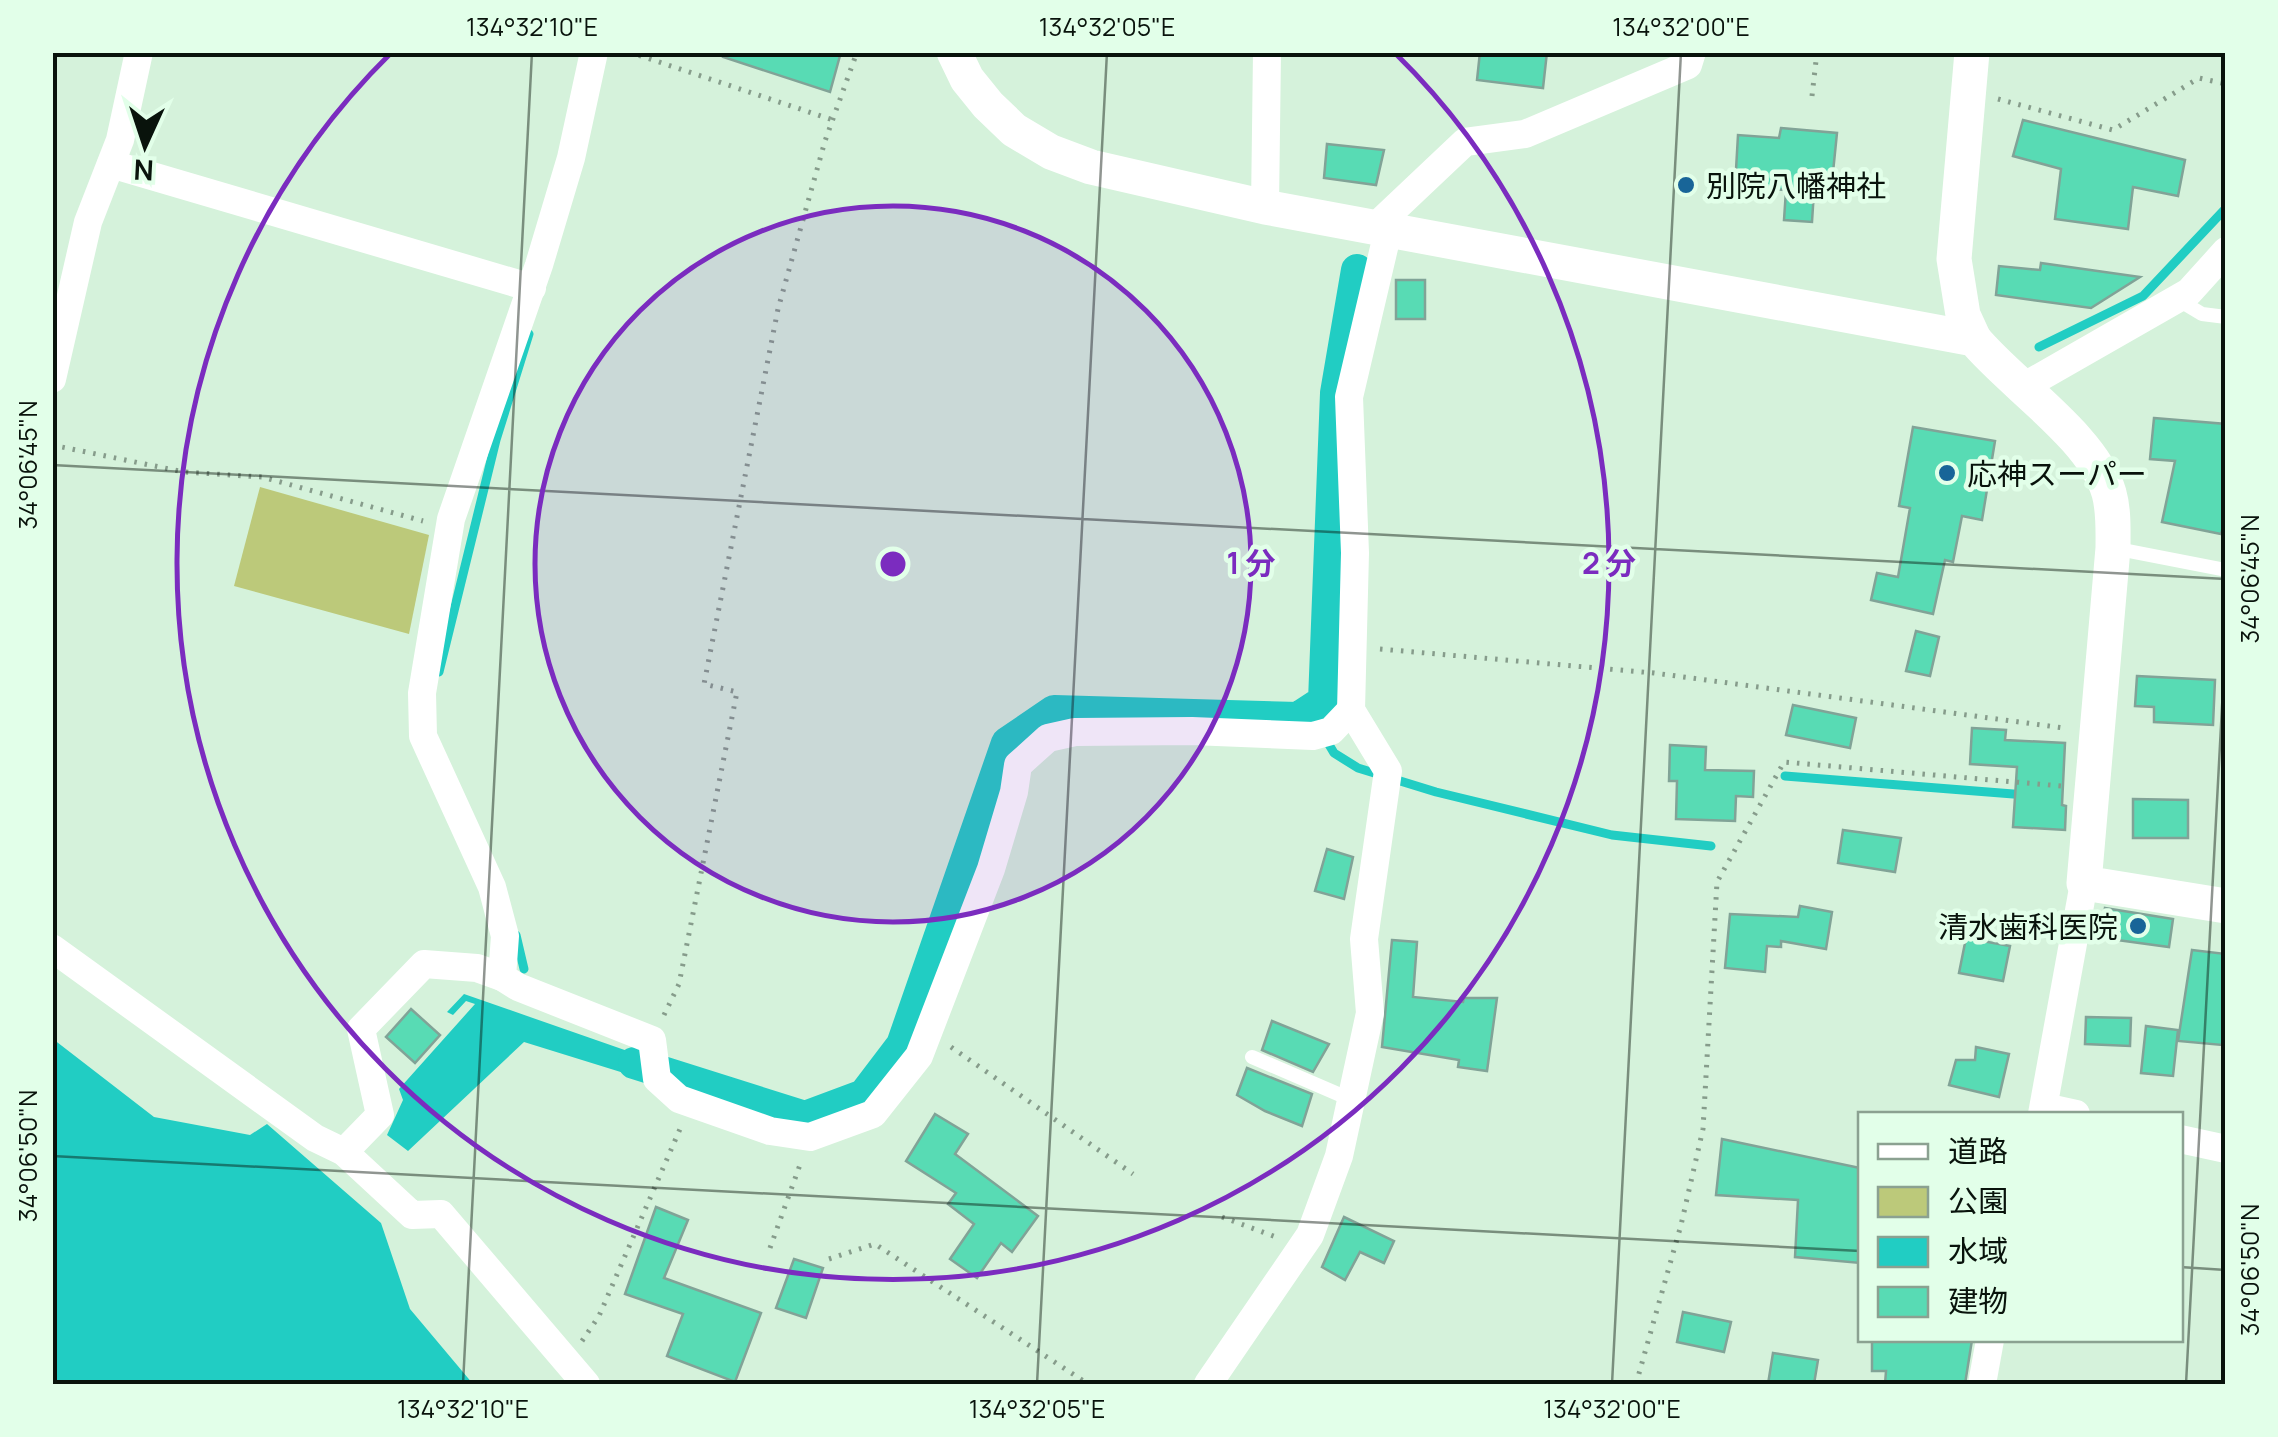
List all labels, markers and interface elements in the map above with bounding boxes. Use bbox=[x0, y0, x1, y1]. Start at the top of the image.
text: 134°32'10"E bbox=[466, 9, 598, 44]
text: 134°32'05"E bbox=[1039, 9, 1175, 44]
text: 134°32'00"E bbox=[1612, 9, 1750, 44]
north arrow bbox=[95, 95, 195, 195]
text: N bbox=[133, 151, 155, 190]
place label: 別院八幡神社 bbox=[1706, 165, 1886, 206]
marker: 別院八幡神社 bbox=[1675, 174, 1697, 196]
text: 34°06'45"N bbox=[10, 400, 45, 530]
place label: 応神スーパー bbox=[1967, 453, 2147, 494]
marker: 応神スーパー bbox=[1936, 462, 1958, 484]
text: 34°06'45"N bbox=[2232, 514, 2267, 644]
text: 1 分 bbox=[1226, 542, 1276, 583]
text: 2 分 bbox=[1582, 542, 1636, 583]
centre of rings bbox=[875, 546, 911, 582]
place label: 清水歯科医院 bbox=[1938, 906, 2118, 947]
marker: 清水歯科医院 bbox=[2127, 915, 2149, 937]
text: 34°06'50"N bbox=[10, 1090, 45, 1222]
legend bbox=[1858, 1112, 2183, 1342]
text: 道路 bbox=[1948, 1130, 2008, 1171]
text: 公園 bbox=[1948, 1180, 2008, 1221]
text: 34°06'50"N bbox=[2232, 1204, 2267, 1336]
text: 水域 bbox=[1948, 1230, 2008, 1271]
text: 建物 bbox=[1948, 1280, 2008, 1321]
text: 134°32'10"E bbox=[397, 1391, 529, 1426]
text: 134°32'05"E bbox=[969, 1391, 1105, 1426]
text: 134°32'00"E bbox=[1543, 1391, 1681, 1426]

